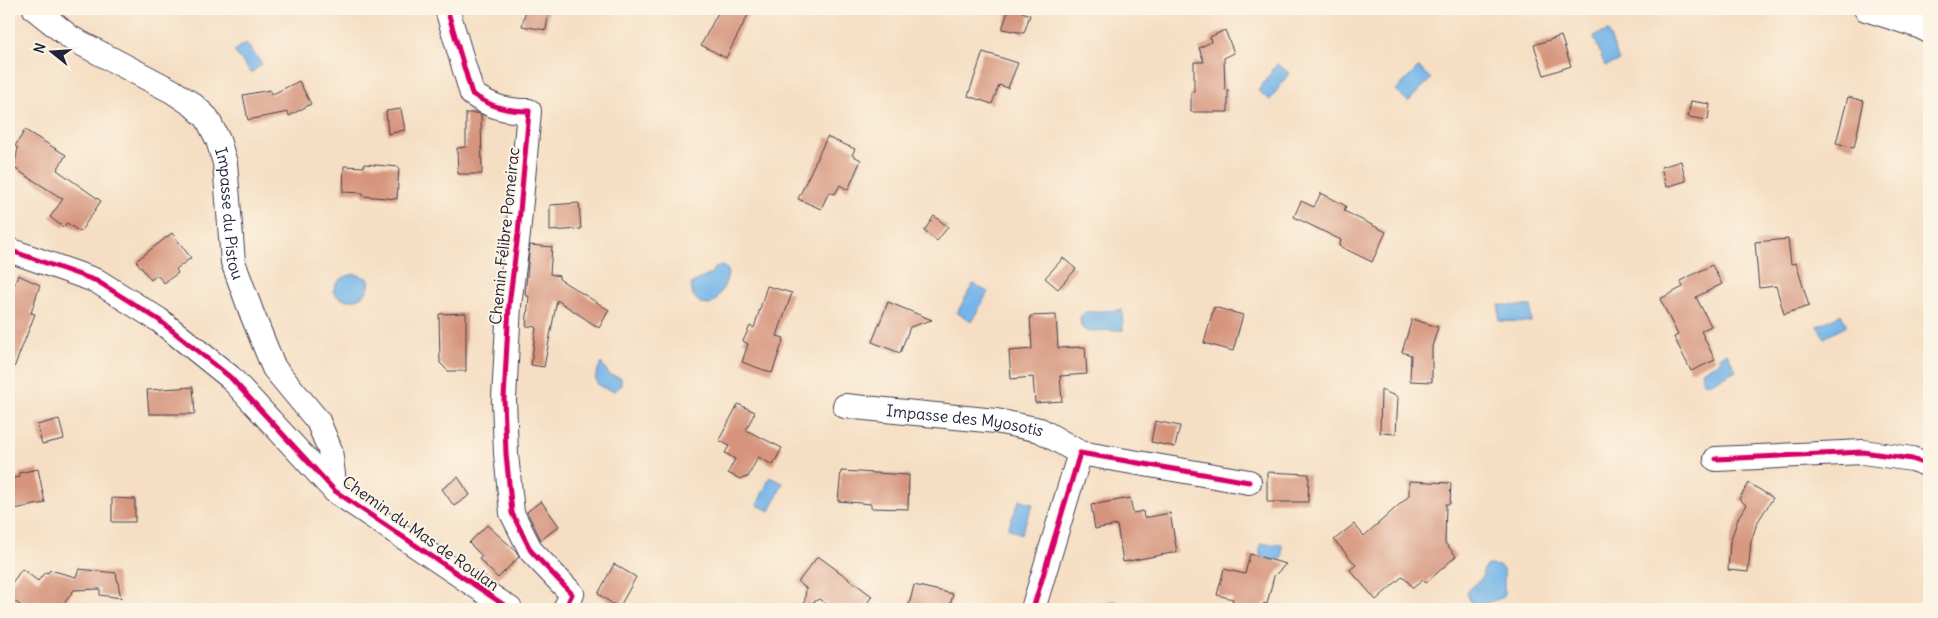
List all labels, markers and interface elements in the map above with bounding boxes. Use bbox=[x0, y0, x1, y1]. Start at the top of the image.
north arrow bbox=[28, 28, 78, 78]
text: N bbox=[30, 41, 50, 55]
street label: Impasse du Pistou bbox=[211, 145, 249, 282]
street label: Chemin Félibre Pomeirac bbox=[485, 146, 523, 326]
street label: Impasse des Myosotis bbox=[885, 400, 1048, 441]
street label: Chemin du Mas de Roulan bbox=[339, 471, 503, 595]

